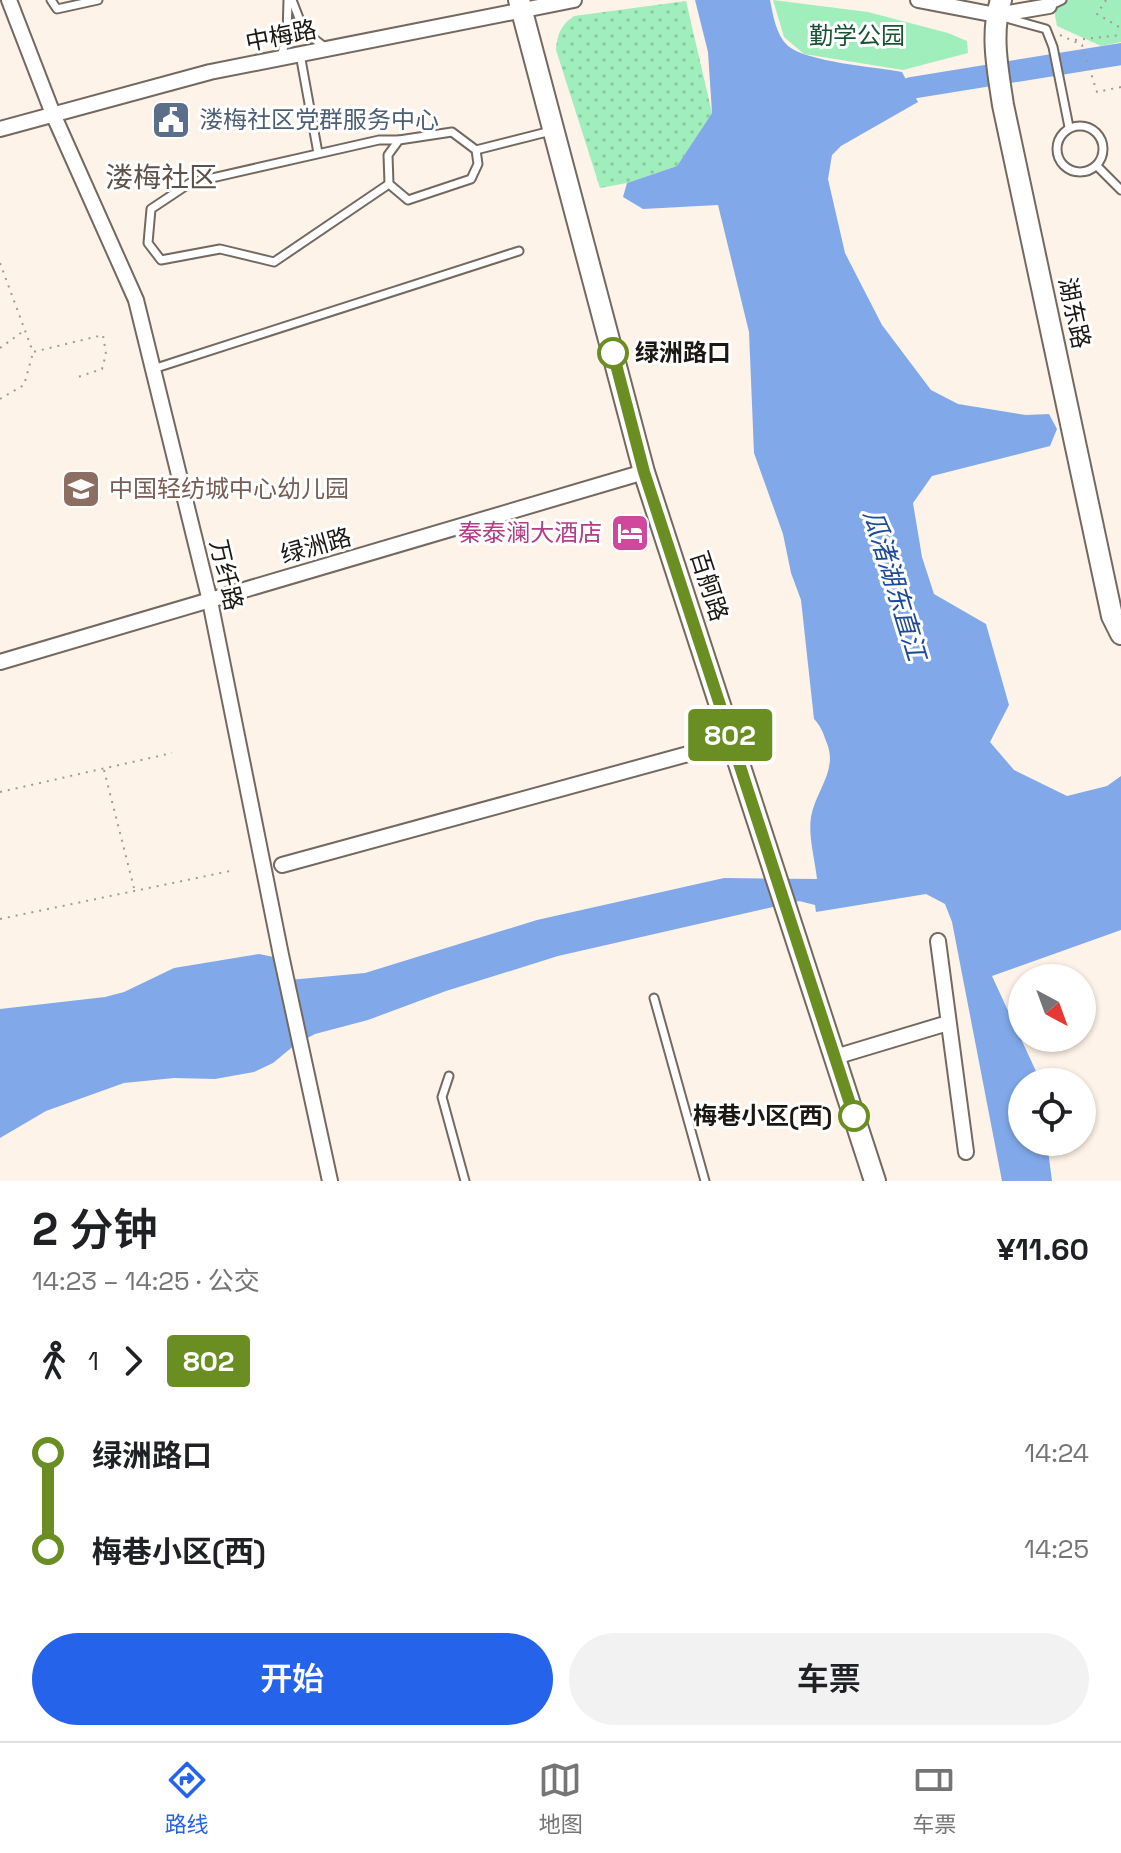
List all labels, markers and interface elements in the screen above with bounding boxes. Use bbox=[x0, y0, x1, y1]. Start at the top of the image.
street label: 中梅路 bbox=[243, 13, 319, 58]
park label: 勤学公园 bbox=[809, 20, 905, 51]
public building icon: 溇梅社区党群服务中心 bbox=[150, 99, 192, 141]
place label: 溇梅社区党群服务中心 bbox=[199, 104, 439, 135]
district label: 溇梅社区 bbox=[105, 159, 217, 195]
street label: 湖东路 bbox=[1052, 274, 1097, 351]
place label: 绿洲路口 bbox=[635, 337, 731, 368]
marker: 绿洲路口 bbox=[598, 338, 628, 368]
school or university icon: 中国轻纺城中心幼儿园 bbox=[60, 468, 102, 510]
place label: 中国轻纺城中心幼儿园 bbox=[109, 473, 349, 504]
water label: 瓜渚湖东直江 bbox=[856, 505, 935, 667]
hotel icon: 秦泰澜大酒店 bbox=[609, 512, 651, 554]
place label: 秦泰澜大酒店 bbox=[458, 517, 602, 548]
street label: 绿洲路 bbox=[277, 521, 355, 570]
street label: 万纤路 bbox=[203, 536, 250, 613]
street label: 百舸路 bbox=[684, 547, 735, 625]
line badge: 802 bbox=[684, 709, 776, 761]
text: 802 bbox=[704, 717, 756, 753]
north arrow bbox=[1008, 964, 1096, 1052]
map controls bbox=[1008, 964, 1096, 1156]
button: locate bbox=[1008, 1068, 1096, 1156]
place label: 梅巷小区(西) bbox=[693, 1100, 832, 1131]
marker: 梅巷小区(西) bbox=[839, 1101, 869, 1131]
text: 2 分钟 bbox=[32, 1202, 157, 1258]
text: ¥11.60 bbox=[997, 1230, 1089, 1269]
text: 14:23 – 14:25 · 公交 bbox=[32, 1264, 260, 1298]
icon: walk bbox=[32, 1339, 76, 1383]
icon: forward bbox=[111, 1339, 155, 1383]
text: 802 bbox=[183, 1343, 234, 1379]
text: 1 bbox=[88, 1344, 99, 1378]
text: 绿洲路口 bbox=[92, 1436, 212, 1475]
text: 14:24 bbox=[1024, 1436, 1089, 1470]
text: 梅巷小区(西) bbox=[92, 1532, 266, 1571]
text: 14:25 bbox=[1024, 1532, 1089, 1566]
button: 开始 bbox=[32, 1633, 553, 1725]
button: 车票 bbox=[569, 1633, 1089, 1725]
tab: 路线 bbox=[165, 1758, 209, 1838]
tab: 地图 bbox=[538, 1758, 582, 1838]
tab: 车票 bbox=[912, 1758, 956, 1838]

